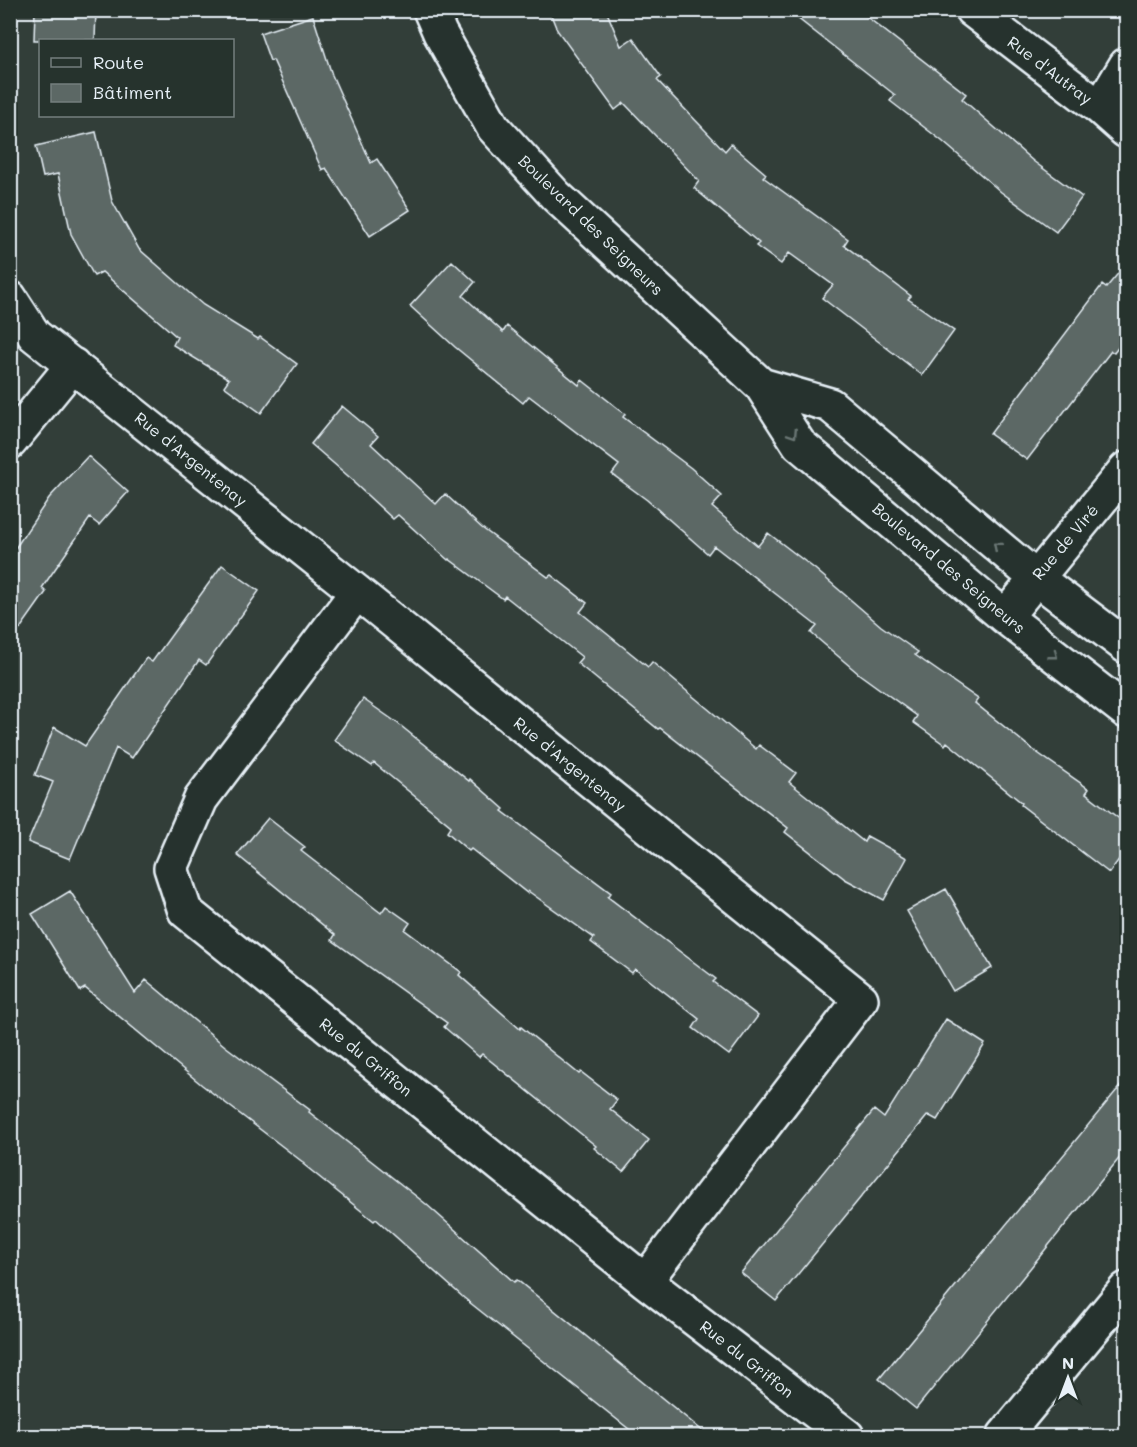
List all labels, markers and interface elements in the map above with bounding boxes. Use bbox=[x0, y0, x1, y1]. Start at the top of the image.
street label: Rue d'Autray bbox=[1004, 31, 1097, 108]
legend bbox=[39, 39, 234, 117]
text: Route bbox=[93, 50, 144, 74]
text: Bâtiment bbox=[93, 80, 172, 104]
street label: Boulevard des Seigneurs bbox=[515, 150, 668, 299]
street label: Rue d'Argentenay bbox=[131, 407, 252, 511]
one-way arrow bbox=[786, 427, 797, 438]
street label: Boulevard des Seigneurs bbox=[869, 497, 1030, 638]
street label: Rue de Viré bbox=[1027, 500, 1102, 584]
one-way arrow bbox=[993, 542, 1004, 553]
one-way arrow bbox=[1047, 647, 1058, 658]
street label: Rue d'Argentenay bbox=[510, 712, 631, 816]
street label: Rue du Griffon bbox=[316, 1013, 417, 1101]
street label: Rue du Griffon bbox=[696, 1315, 799, 1402]
north arrow bbox=[1038, 1348, 1098, 1408]
text: N bbox=[1062, 1352, 1074, 1373]

